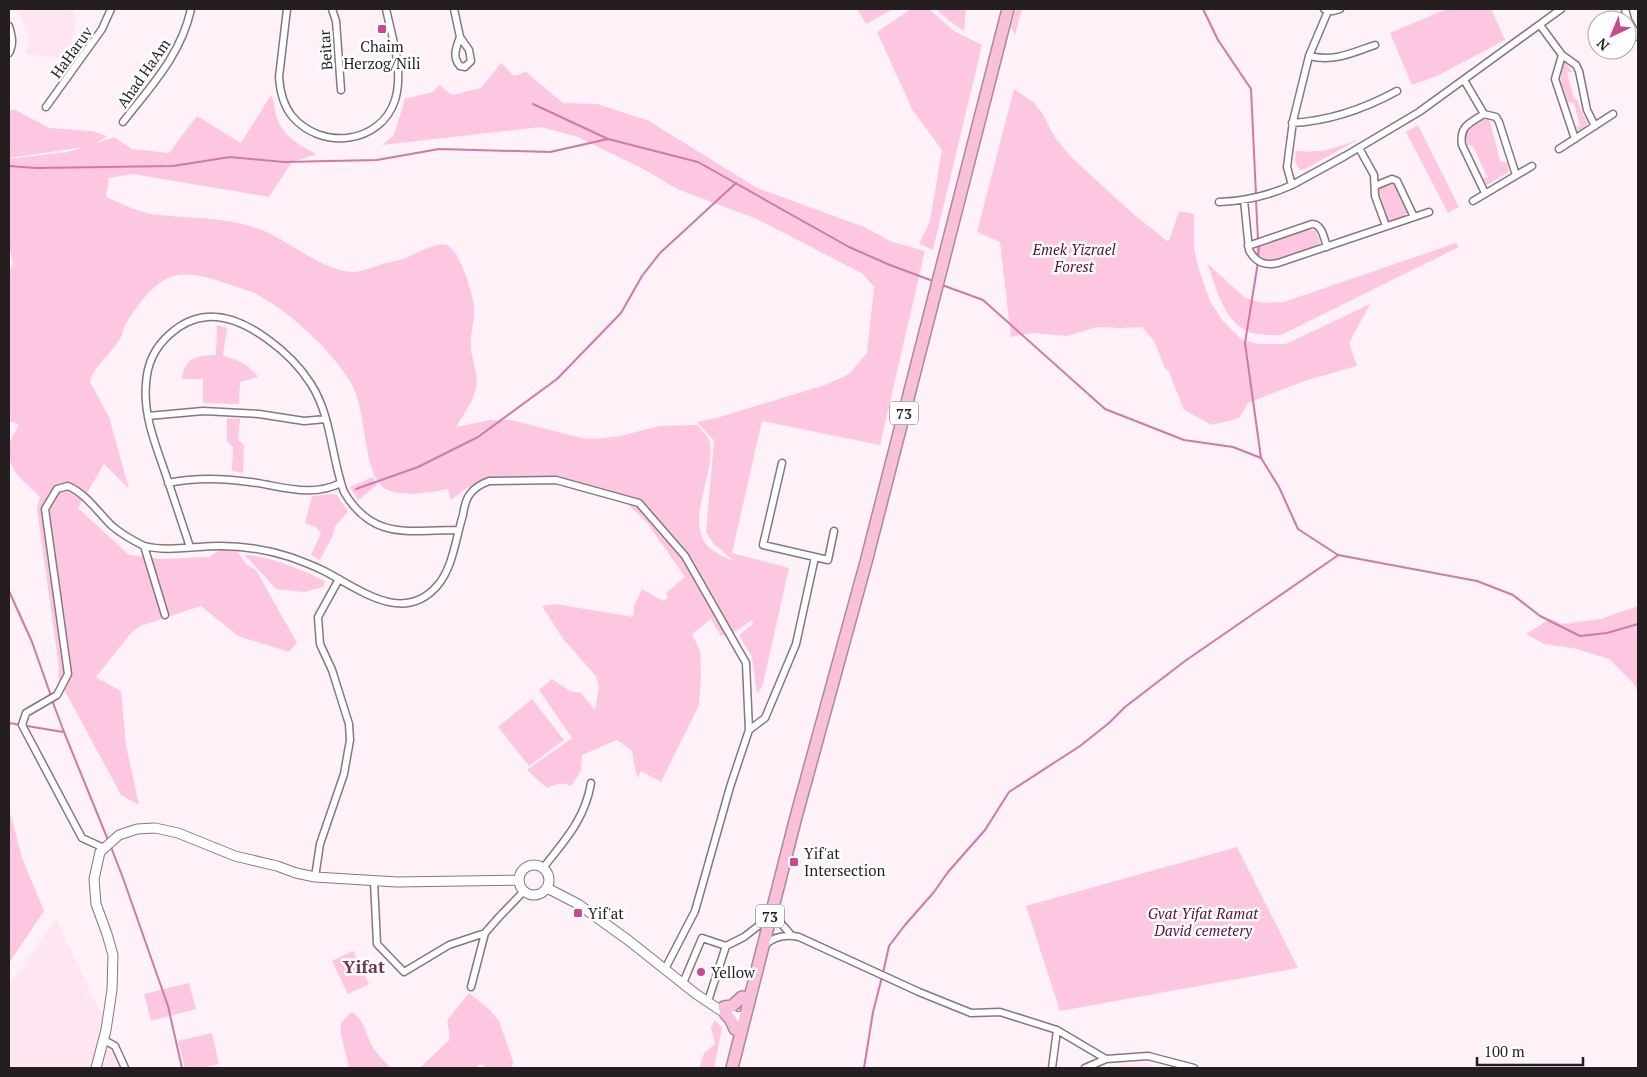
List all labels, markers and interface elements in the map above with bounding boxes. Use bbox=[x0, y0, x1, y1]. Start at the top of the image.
north arrow bbox=[1587, 10, 1637, 60]
street label: HaHaruv bbox=[46, 22, 97, 82]
marker: Chaim Herzog/Nili bbox=[376, 23, 388, 35]
street label: Beitar bbox=[314, 29, 336, 71]
street label: Ahad HaAm bbox=[112, 34, 174, 112]
text: N bbox=[1592, 34, 1613, 55]
place label: Chaim Herzog/Nili bbox=[343, 36, 421, 73]
park label: Emek Yizrael Forest bbox=[1031, 239, 1116, 276]
road number: 73 bbox=[890, 402, 918, 424]
place label: Yif'at Intersection bbox=[804, 843, 885, 880]
marker: Yif'at Intersection bbox=[788, 856, 800, 868]
place label: Yif'at bbox=[588, 903, 624, 923]
park label: Gvat Yifat Ramat David cemetery bbox=[1148, 903, 1259, 940]
road number: 73 bbox=[756, 904, 784, 928]
marker: Yif'at bbox=[572, 907, 584, 919]
district label: Yifat bbox=[343, 954, 385, 978]
place label: Yellow bbox=[711, 962, 756, 982]
marker: Yellow bbox=[695, 966, 707, 978]
scale bar bbox=[1477, 1034, 1583, 1066]
text: 100 m bbox=[1484, 1041, 1525, 1061]

